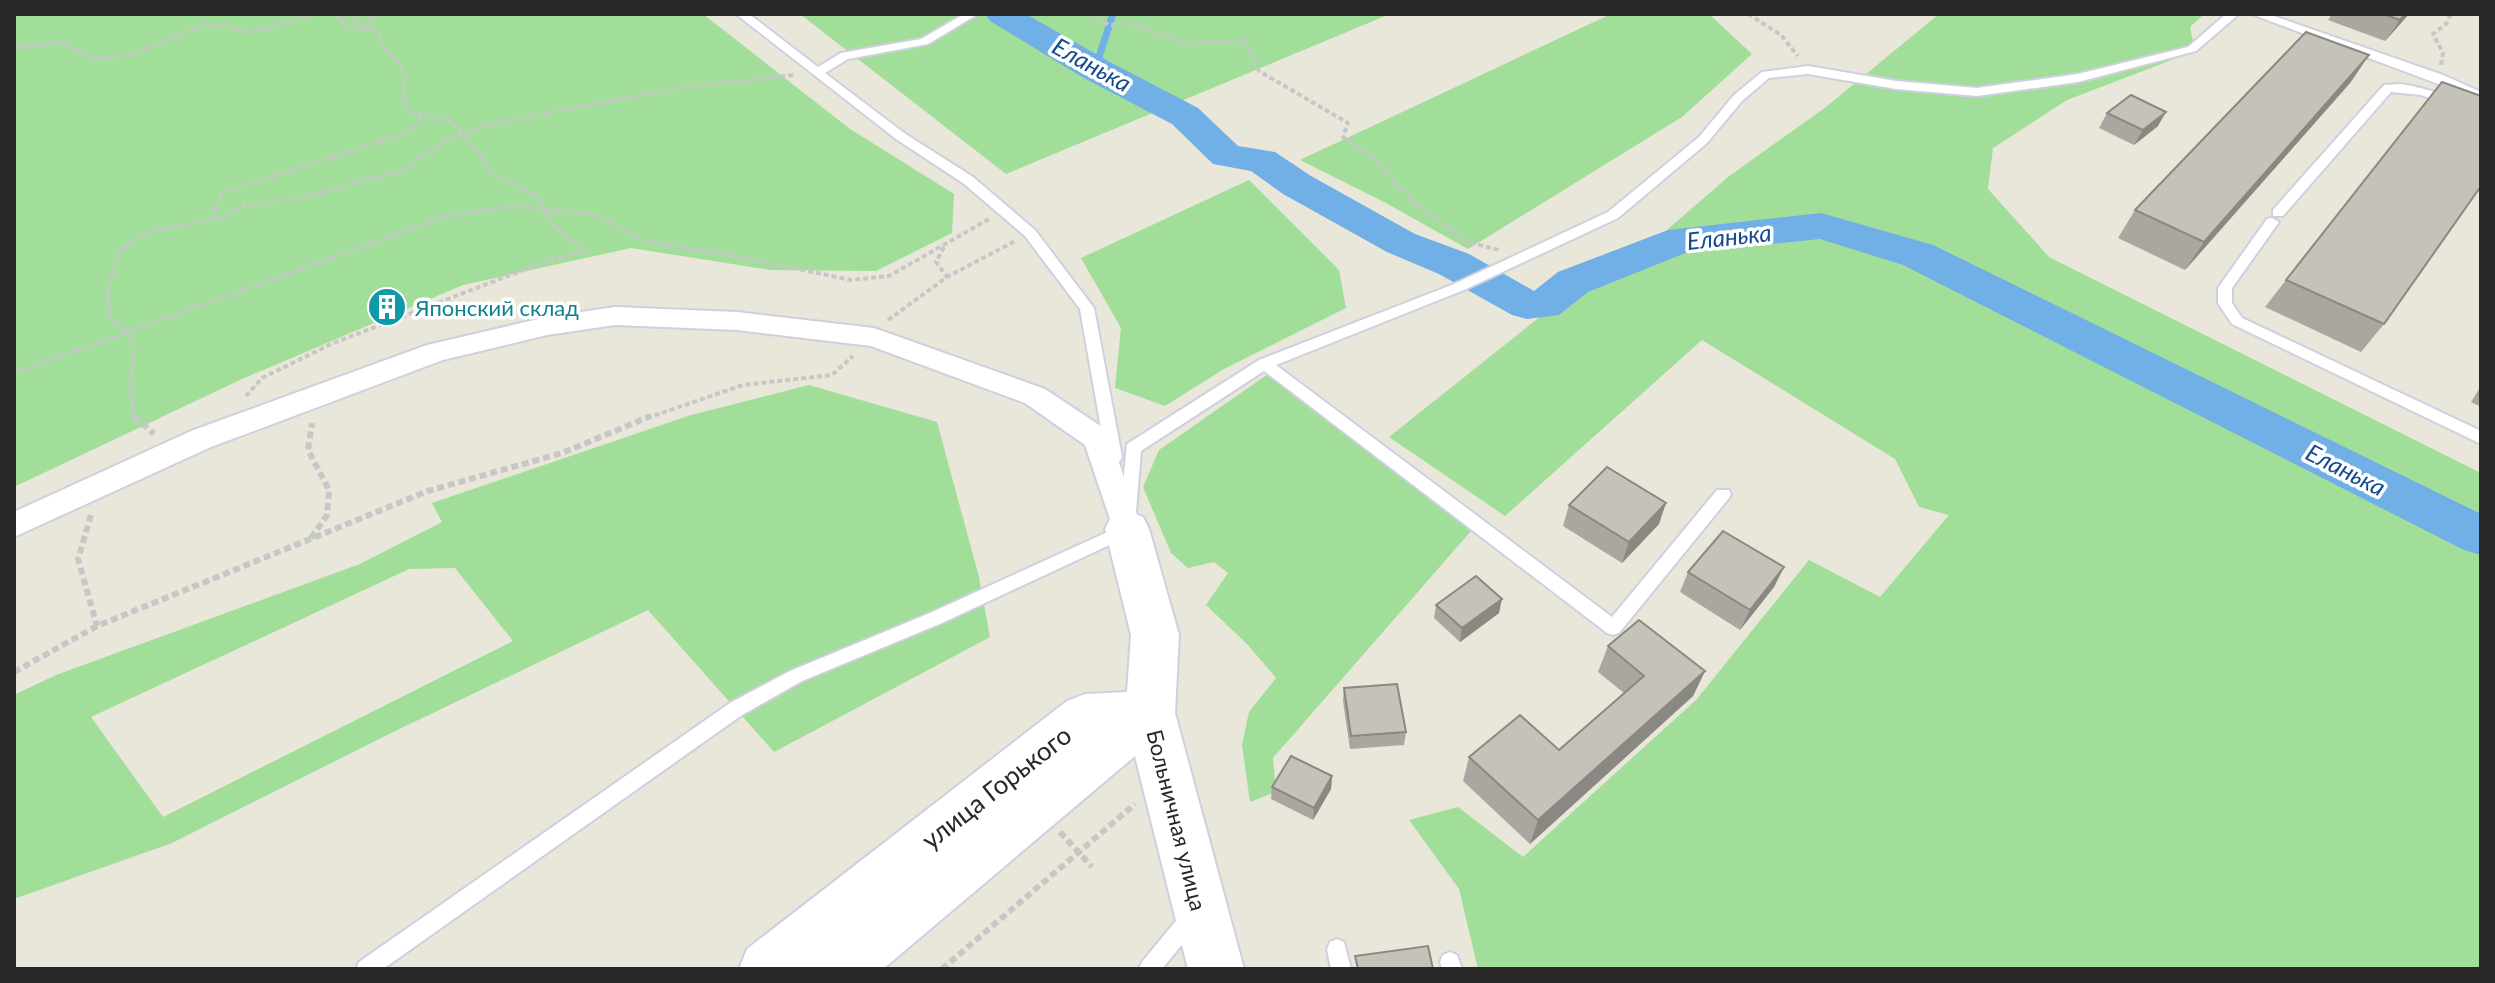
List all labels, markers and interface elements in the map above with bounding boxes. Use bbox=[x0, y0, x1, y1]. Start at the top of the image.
water label: Еланька bbox=[1048, 31, 1136, 97]
water label: Еланька bbox=[1685, 217, 1773, 255]
building icon: Японский склад bbox=[366, 286, 408, 328]
place label: Японский склад bbox=[414, 294, 579, 321]
water label: Еланька bbox=[2302, 437, 2390, 501]
street label: улица Горького bbox=[915, 719, 1077, 855]
street label: Больничная улица bbox=[1141, 727, 1213, 913]

